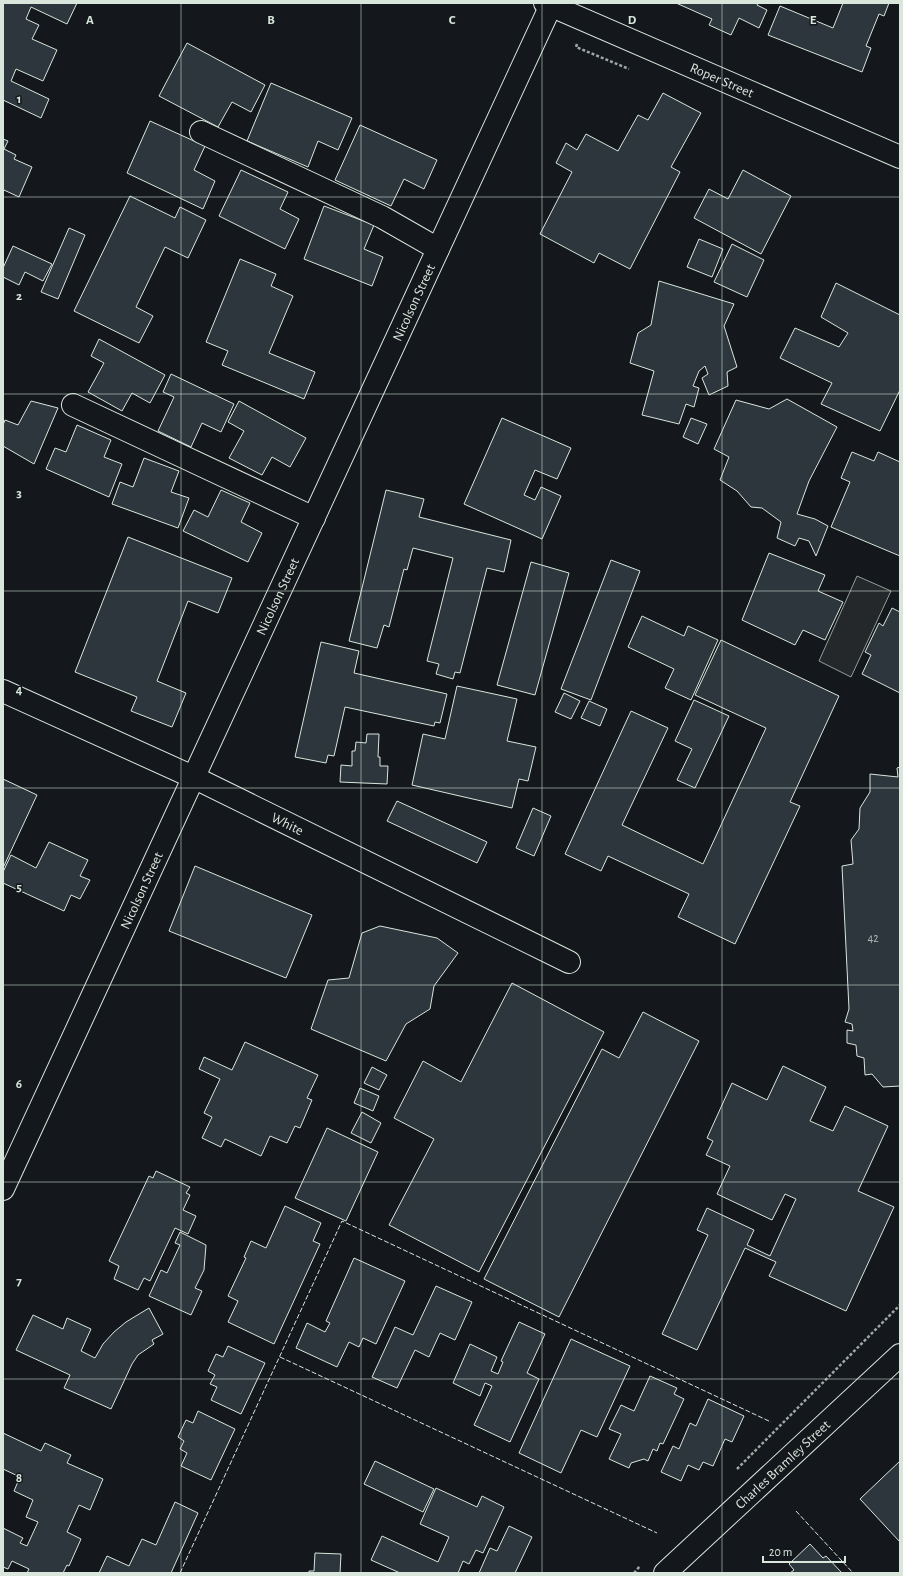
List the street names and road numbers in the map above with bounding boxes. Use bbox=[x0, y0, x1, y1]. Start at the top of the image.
street label: Roper Street bbox=[688, 61, 756, 101]
street label: Nicolson Street bbox=[391, 262, 438, 343]
street label: Nicolson Street bbox=[254, 556, 302, 638]
street label: White bbox=[269, 811, 305, 838]
street label: Nicolson Street bbox=[118, 850, 166, 932]
street label: Charles Bramley Street bbox=[733, 1417, 833, 1512]

